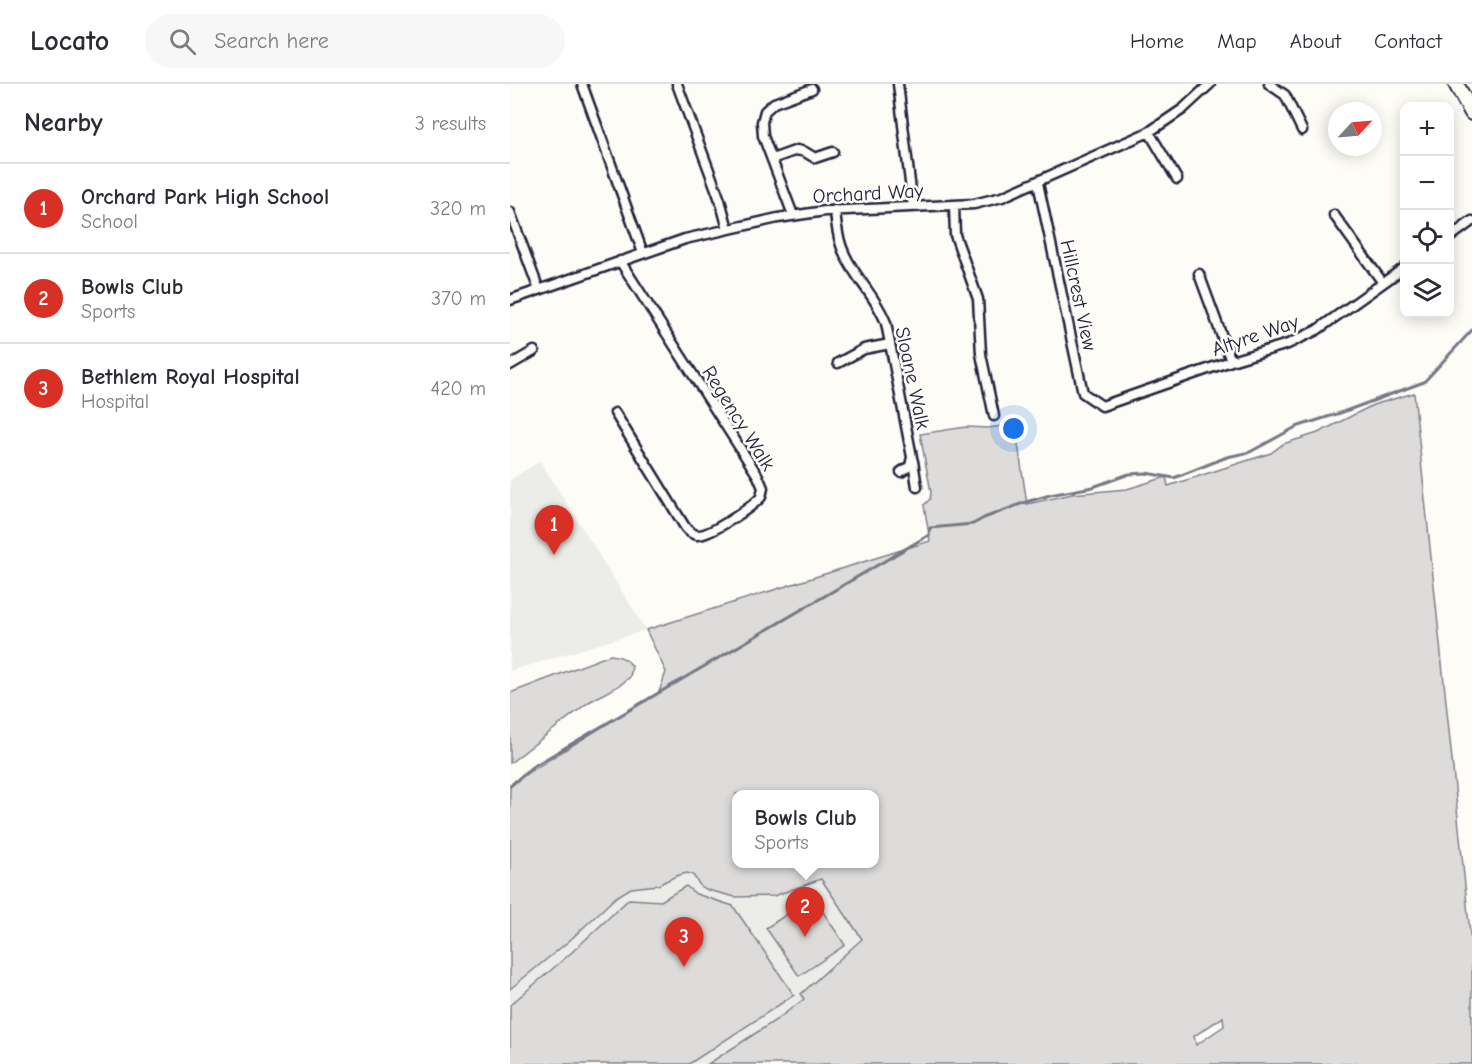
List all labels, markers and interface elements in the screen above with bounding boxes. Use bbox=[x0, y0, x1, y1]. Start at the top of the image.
search box bbox=[145, 14, 565, 68]
text: Locato bbox=[30, 25, 109, 57]
icon: search bbox=[166, 25, 199, 58]
text: Search here bbox=[214, 28, 329, 54]
text: Home bbox=[1130, 29, 1184, 53]
text: Map bbox=[1217, 29, 1257, 53]
text: About bbox=[1290, 29, 1341, 53]
text: Contact bbox=[1374, 29, 1442, 53]
north arrow bbox=[1328, 102, 1382, 156]
map controls bbox=[1400, 102, 1454, 318]
button: + bbox=[1400, 102, 1454, 156]
text: Nearby bbox=[24, 108, 103, 138]
text: 3 results bbox=[415, 112, 486, 135]
button: − bbox=[1400, 156, 1454, 210]
street label: Orchard Way bbox=[812, 179, 924, 208]
text: Orchard Park High School bbox=[81, 184, 329, 210]
text: 1 bbox=[40, 197, 47, 220]
text: 320 m bbox=[430, 197, 486, 220]
text: School bbox=[81, 210, 138, 233]
button: locate bbox=[1400, 210, 1454, 264]
street label: Hillcrest View bbox=[1056, 237, 1102, 353]
button: layers bbox=[1400, 264, 1454, 318]
text: Bowls Club bbox=[81, 274, 183, 300]
text: 2 bbox=[39, 287, 48, 310]
text: 370 m bbox=[431, 287, 486, 310]
text: Sports bbox=[81, 300, 135, 323]
street label: Altyre Way bbox=[1209, 310, 1302, 361]
street label: Sloane Walk bbox=[890, 325, 935, 432]
street label: Regency Walk bbox=[697, 362, 780, 475]
text: Bethlem Royal Hospital bbox=[81, 364, 300, 390]
text: 3 bbox=[39, 377, 48, 400]
text: 420 m bbox=[430, 377, 486, 400]
text: Hospital bbox=[81, 390, 149, 413]
your location bbox=[999, 414, 1028, 443]
pin: 1 bbox=[534, 506, 573, 555]
popup bbox=[732, 790, 879, 868]
text: Bowls Club bbox=[754, 805, 857, 831]
text: Sports bbox=[754, 831, 809, 854]
pin: 2 bbox=[786, 888, 824, 937]
pin: 3 bbox=[664, 918, 704, 967]

